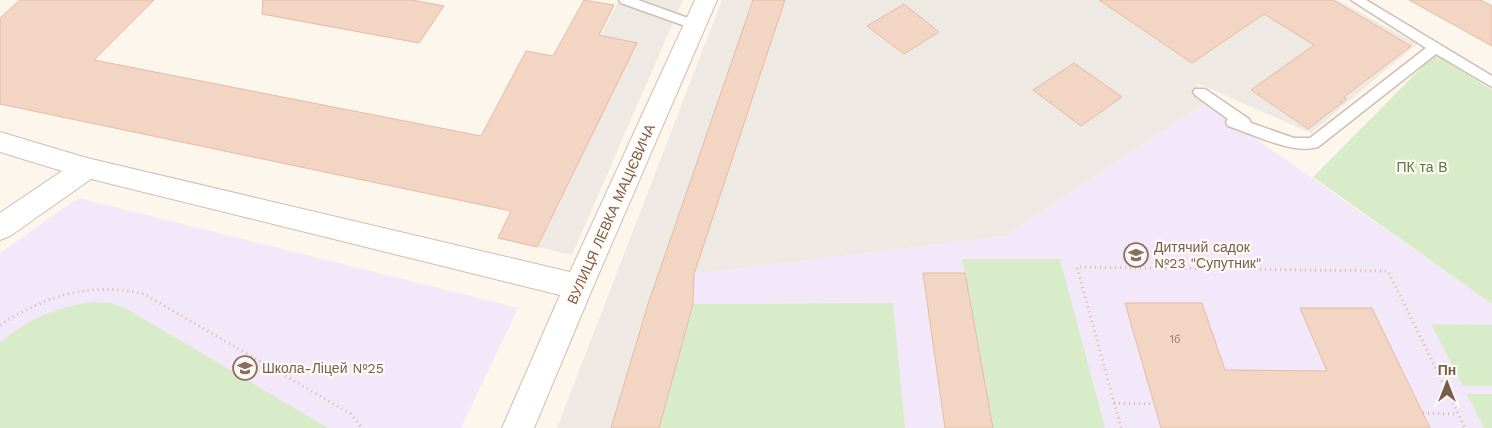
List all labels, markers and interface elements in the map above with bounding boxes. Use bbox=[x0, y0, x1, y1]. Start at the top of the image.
street label: ВУЛИЦЯ ЛЕВКА МАЦІЄВИЧА bbox=[564, 121, 658, 306]
park label: ПК та В bbox=[1396, 159, 1448, 175]
place label: Дитячий садок №23 "Супутник" bbox=[1154, 239, 1261, 271]
school or university icon: Дитячий садок №23 "Супутник" bbox=[1123, 242, 1149, 268]
house number: 1б bbox=[1170, 333, 1180, 346]
school or university icon: Школа-Ліцей №25 bbox=[232, 355, 258, 381]
north arrow bbox=[1422, 358, 1472, 408]
place label: Школа-Ліцей №25 bbox=[262, 360, 384, 376]
text: Пн bbox=[1438, 362, 1456, 378]

